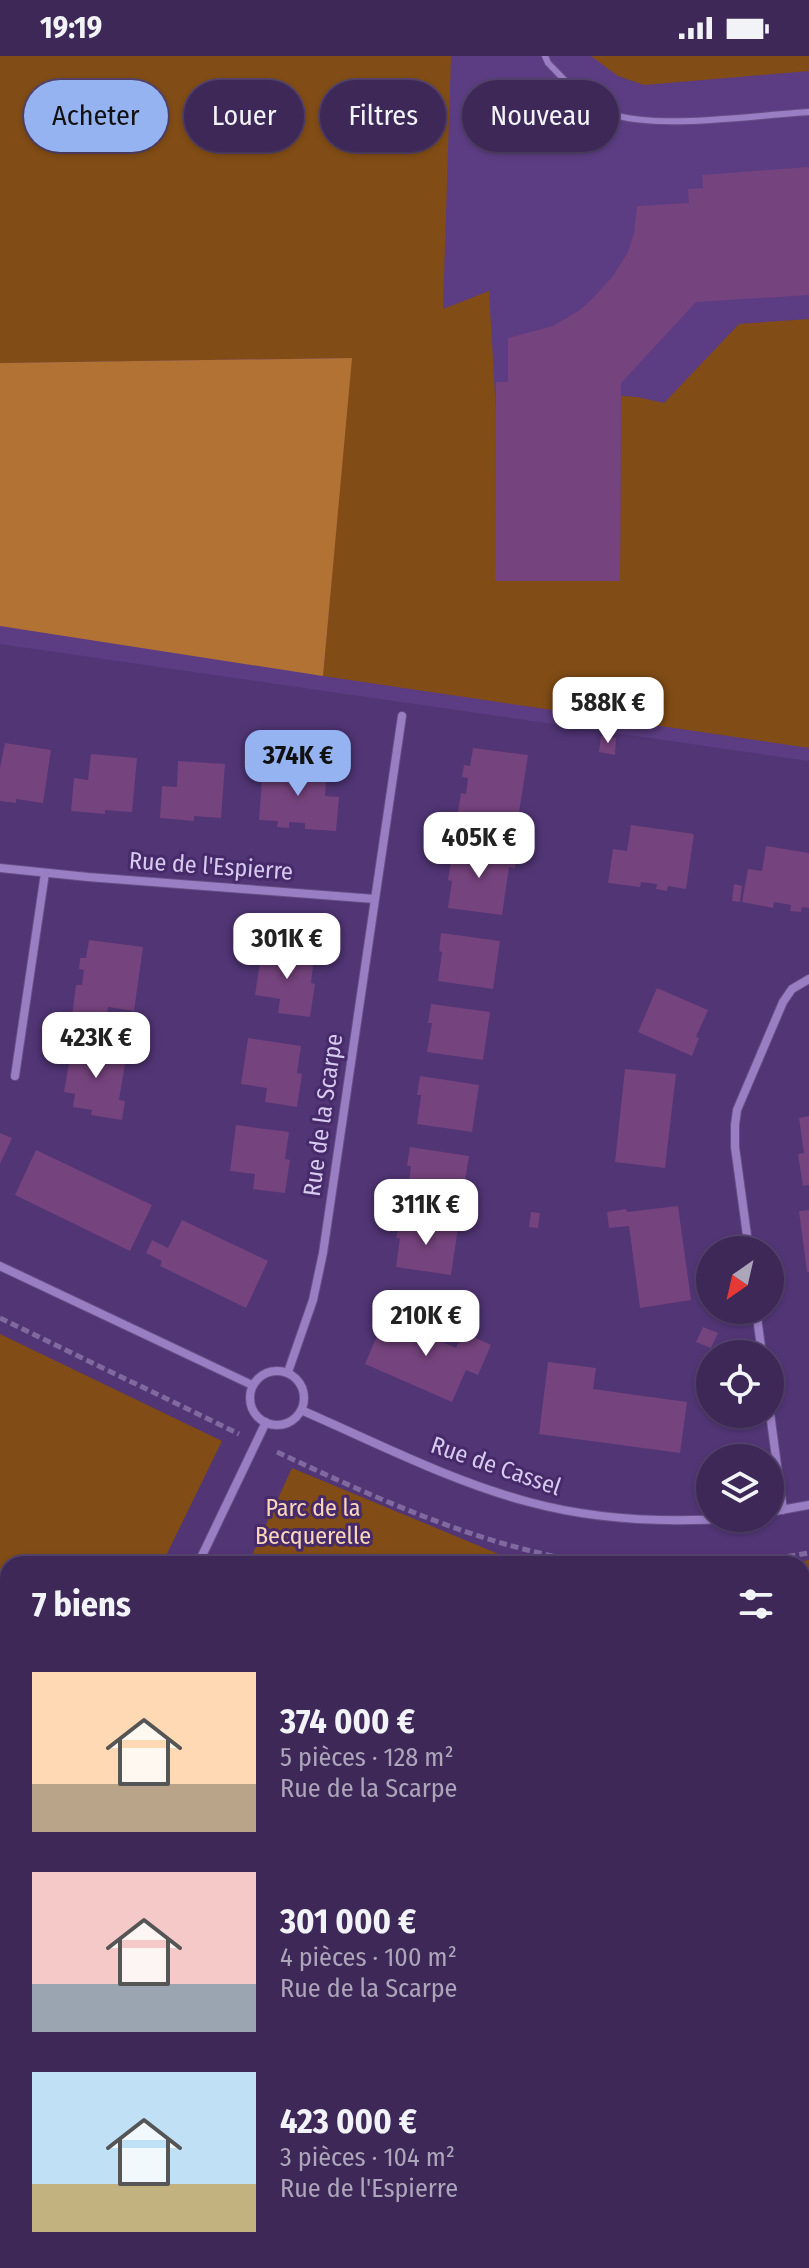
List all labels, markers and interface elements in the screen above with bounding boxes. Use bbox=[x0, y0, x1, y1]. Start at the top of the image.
text: 19:19 bbox=[40, 10, 102, 46]
chip: Acheter bbox=[24, 80, 168, 152]
chip: Louer bbox=[184, 80, 304, 152]
chip: Filtres bbox=[320, 80, 446, 152]
chip: Nouveau bbox=[462, 80, 619, 152]
pin: 588K € bbox=[543, 677, 673, 745]
text: 588K € bbox=[571, 687, 645, 718]
pin: 374K € bbox=[233, 730, 363, 798]
text: 374K € bbox=[263, 740, 333, 771]
pin: 405K € bbox=[414, 812, 544, 880]
text: 405K € bbox=[442, 822, 516, 853]
street label: Rue de l'Espierre bbox=[128, 846, 294, 886]
pin: 301K € bbox=[222, 913, 352, 981]
text: 301K € bbox=[251, 923, 323, 954]
pin: 423K € bbox=[31, 1012, 161, 1080]
text: 423K € bbox=[60, 1022, 132, 1053]
street label: Rue de la Scarpe bbox=[298, 1032, 348, 1198]
pin: 311K € bbox=[361, 1179, 491, 1247]
text: 311K € bbox=[392, 1189, 460, 1220]
north arrow bbox=[696, 1236, 784, 1324]
map controls bbox=[696, 1236, 784, 1532]
pin: 210K € bbox=[361, 1290, 491, 1358]
text: 210K € bbox=[390, 1300, 462, 1331]
button: locate bbox=[696, 1340, 784, 1428]
street label: Rue de Cassel bbox=[427, 1431, 565, 1501]
button: layers bbox=[696, 1444, 784, 1532]
park label: Parc de la Becquerelle bbox=[255, 1494, 371, 1550]
icon: filters bbox=[734, 1582, 778, 1626]
text: 7 biens bbox=[32, 1584, 131, 1625]
text: 374 000 € bbox=[280, 1701, 415, 1742]
icon: home bbox=[96, 1704, 192, 1800]
text: 5 pièces · 128 m² bbox=[280, 1742, 454, 1773]
text: Rue de la Scarpe bbox=[280, 1773, 457, 1804]
text: 301 000 € bbox=[280, 1901, 416, 1942]
icon: home bbox=[96, 1904, 192, 2000]
text: 4 pièces · 100 m² bbox=[280, 1942, 457, 1973]
text: Rue de la Scarpe bbox=[280, 1973, 457, 2004]
text: 423 000 € bbox=[280, 2101, 417, 2142]
icon: home bbox=[96, 2104, 192, 2200]
text: 3 pièces · 104 m² bbox=[280, 2142, 455, 2173]
text: Rue de l'Espierre bbox=[280, 2173, 458, 2204]

